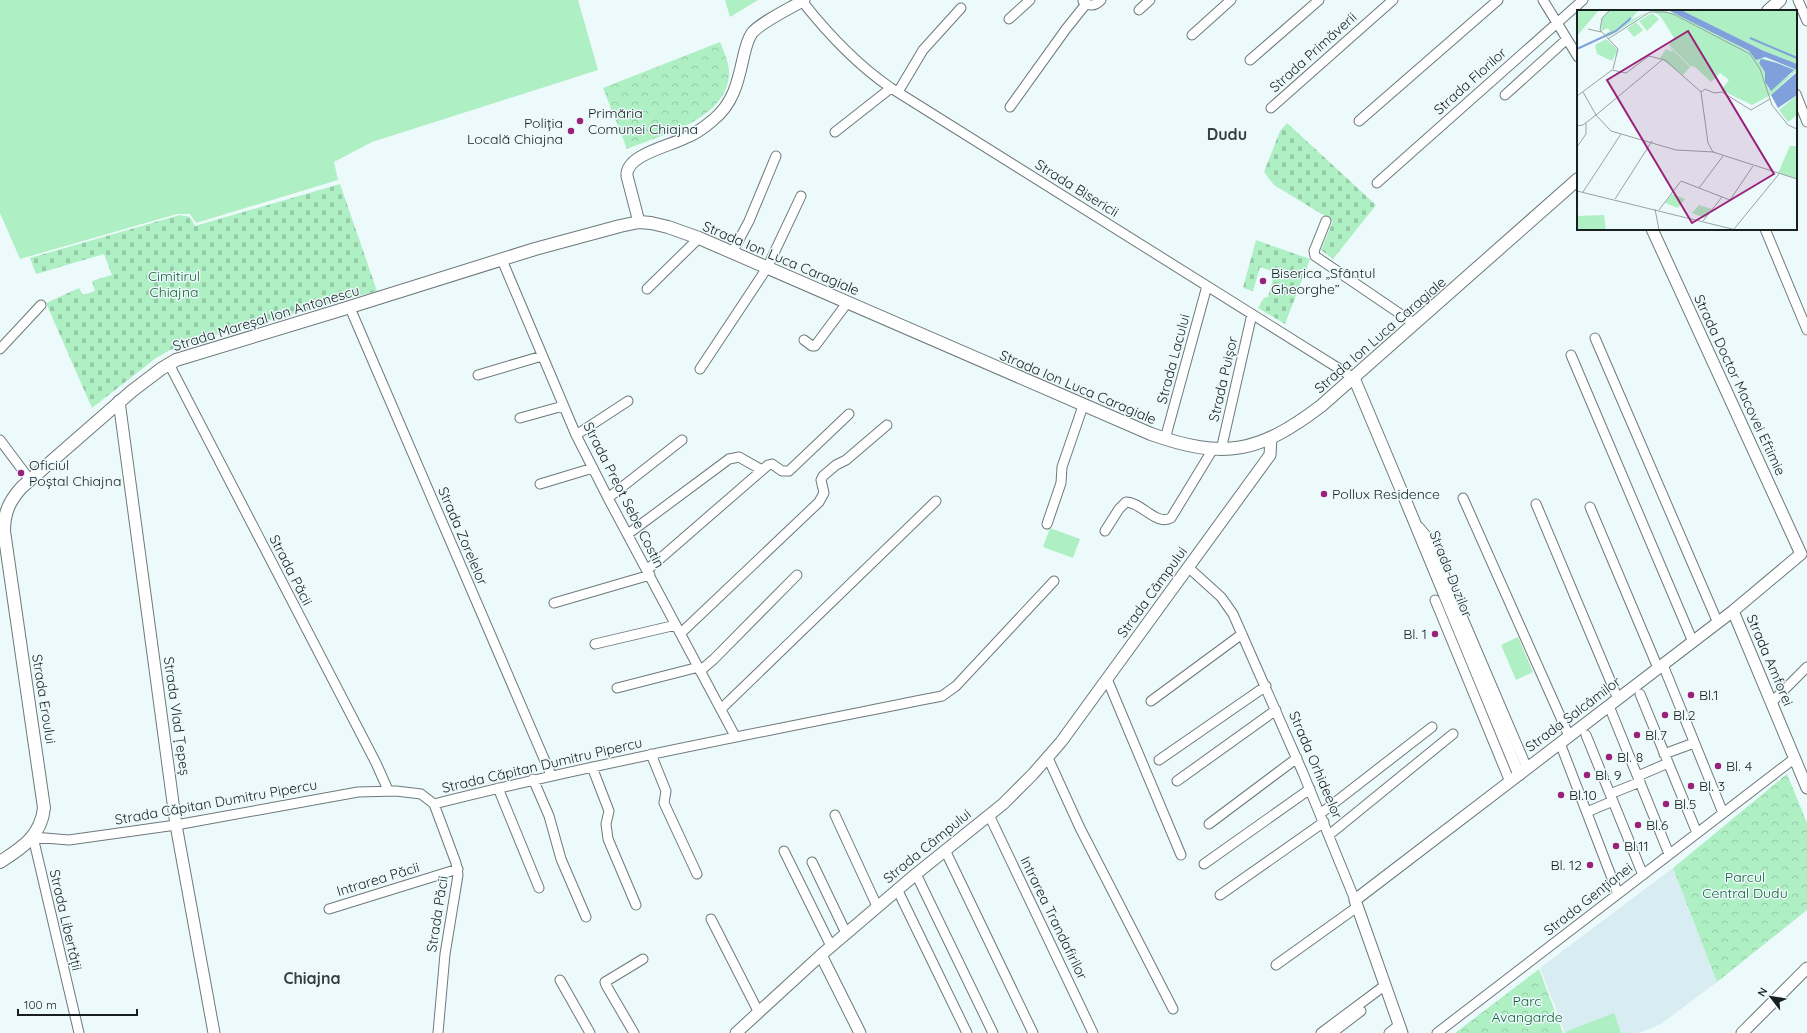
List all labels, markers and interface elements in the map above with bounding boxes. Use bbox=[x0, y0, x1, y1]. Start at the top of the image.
street label: Strada Primăverii bbox=[1266, 8, 1360, 96]
inset map bbox=[1577, 10, 1797, 230]
street label: Strada Florilor bbox=[1430, 43, 1511, 118]
place label: Primăria Comunei Chiajna bbox=[588, 104, 698, 138]
place label: Poliția Locală Chiajna bbox=[467, 114, 563, 148]
marker: Primăria Comunei Chiajna bbox=[575, 116, 585, 126]
district label: Dudu bbox=[1207, 124, 1247, 144]
marker: Poliția Locală Chiajna bbox=[566, 126, 576, 136]
street label: Strada Bisericii bbox=[1032, 155, 1122, 221]
street label: Strada Ion Luca Caragiale bbox=[700, 217, 862, 299]
place label: Biserica „Sfântul Gheorghe” bbox=[1271, 264, 1375, 298]
park label: Cimitirul Chiajna bbox=[148, 267, 200, 301]
street label: Strada Ion Luca Caragiale bbox=[1311, 273, 1450, 397]
marker: Biserica „Sfântul Gheorghe” bbox=[1258, 276, 1268, 286]
street label: Strada Mareșal Ion Antonescu bbox=[171, 281, 361, 355]
street label: Strada Doctor Macovei Eftimie bbox=[1690, 292, 1790, 478]
street label: Strada Lacului bbox=[1152, 312, 1194, 406]
street label: Strada Puișor bbox=[1204, 334, 1242, 423]
street label: Strada Ion Luca Caragiale bbox=[997, 346, 1159, 428]
street label: Strada Preot Sebe Costin bbox=[579, 419, 669, 571]
place label: Oficiul Poștal Chiajna bbox=[29, 456, 121, 490]
marker: Oficiul Poștal Chiajna bbox=[16, 468, 26, 478]
street label: Strada Zorelelor bbox=[434, 484, 492, 589]
place label: Pollux Residence bbox=[1332, 485, 1440, 503]
marker: Pollux Residence bbox=[1319, 489, 1329, 499]
street label: Strada Duzilor bbox=[1425, 528, 1477, 620]
street label: Strada Păcii bbox=[265, 532, 317, 608]
street label: Strada Câmpului bbox=[1113, 543, 1191, 641]
street label: Strada Amforei bbox=[1743, 611, 1797, 709]
place label: Bl. 1 bbox=[1403, 625, 1427, 643]
marker: Bl. 1 bbox=[1430, 629, 1440, 639]
street label: Strada Eroului bbox=[28, 653, 60, 745]
street label: Strada Vlad Țepeș bbox=[160, 655, 194, 777]
street label: Strada Salcâmilor bbox=[1522, 672, 1625, 756]
place label: Bl.1 bbox=[1699, 686, 1718, 704]
marker: Bl.1 bbox=[1686, 690, 1696, 700]
place label: Bl.2 bbox=[1673, 706, 1696, 724]
street label: Strada Orhideelor bbox=[1285, 708, 1347, 822]
marker: Bl.2 bbox=[1660, 710, 1670, 720]
place label: Bl.7 bbox=[1645, 726, 1667, 744]
marker: Bl.7 bbox=[1632, 730, 1642, 740]
street label: Strada Căpitan Dumitru Pipercu bbox=[440, 733, 644, 797]
place label: Bl. 8 bbox=[1617, 748, 1643, 766]
marker: Bl. 8 bbox=[1604, 752, 1614, 762]
place label: Bl. 4 bbox=[1726, 757, 1752, 775]
marker: Bl. 4 bbox=[1713, 761, 1723, 771]
place label: Bl. 9 bbox=[1595, 766, 1622, 784]
marker: Bl. 9 bbox=[1582, 770, 1592, 780]
street label: Strada Căpitan Dumitru Pipercu bbox=[113, 775, 319, 829]
place label: Bl. 3 bbox=[1699, 777, 1725, 795]
marker: Bl. 3 bbox=[1686, 781, 1696, 791]
place label: Bl.10 bbox=[1569, 786, 1597, 804]
marker: Bl.10 bbox=[1556, 790, 1566, 800]
place label: Bl.5 bbox=[1674, 795, 1696, 813]
marker: Bl.5 bbox=[1661, 799, 1671, 809]
street label: Strada Câmpului bbox=[879, 805, 975, 887]
place label: Bl.6 bbox=[1646, 816, 1669, 834]
marker: Bl.6 bbox=[1633, 820, 1643, 830]
place label: Bl.11 bbox=[1624, 837, 1649, 855]
marker: Bl.11 bbox=[1611, 841, 1621, 851]
street label: Intrarea Trandafirilor bbox=[1016, 853, 1092, 983]
place label: Bl. 12 bbox=[1550, 856, 1582, 874]
street label: Intrarea Păcii bbox=[335, 858, 421, 900]
street label: Strada Gențianei bbox=[1540, 859, 1636, 939]
marker: Bl. 12 bbox=[1585, 860, 1595, 870]
street label: Strada Libertății bbox=[46, 868, 86, 972]
park label: Parcul Central Dudu bbox=[1702, 868, 1788, 902]
street label: Strada Păcii bbox=[422, 875, 452, 953]
district label: Chiajna bbox=[283, 968, 341, 988]
north arrow bbox=[1751, 977, 1791, 1017]
text: N bbox=[1754, 985, 1771, 999]
scale bar bbox=[18, 991, 137, 1017]
park label: Parc Avangarde bbox=[1491, 992, 1563, 1026]
text: 100 m bbox=[24, 997, 57, 1012]

